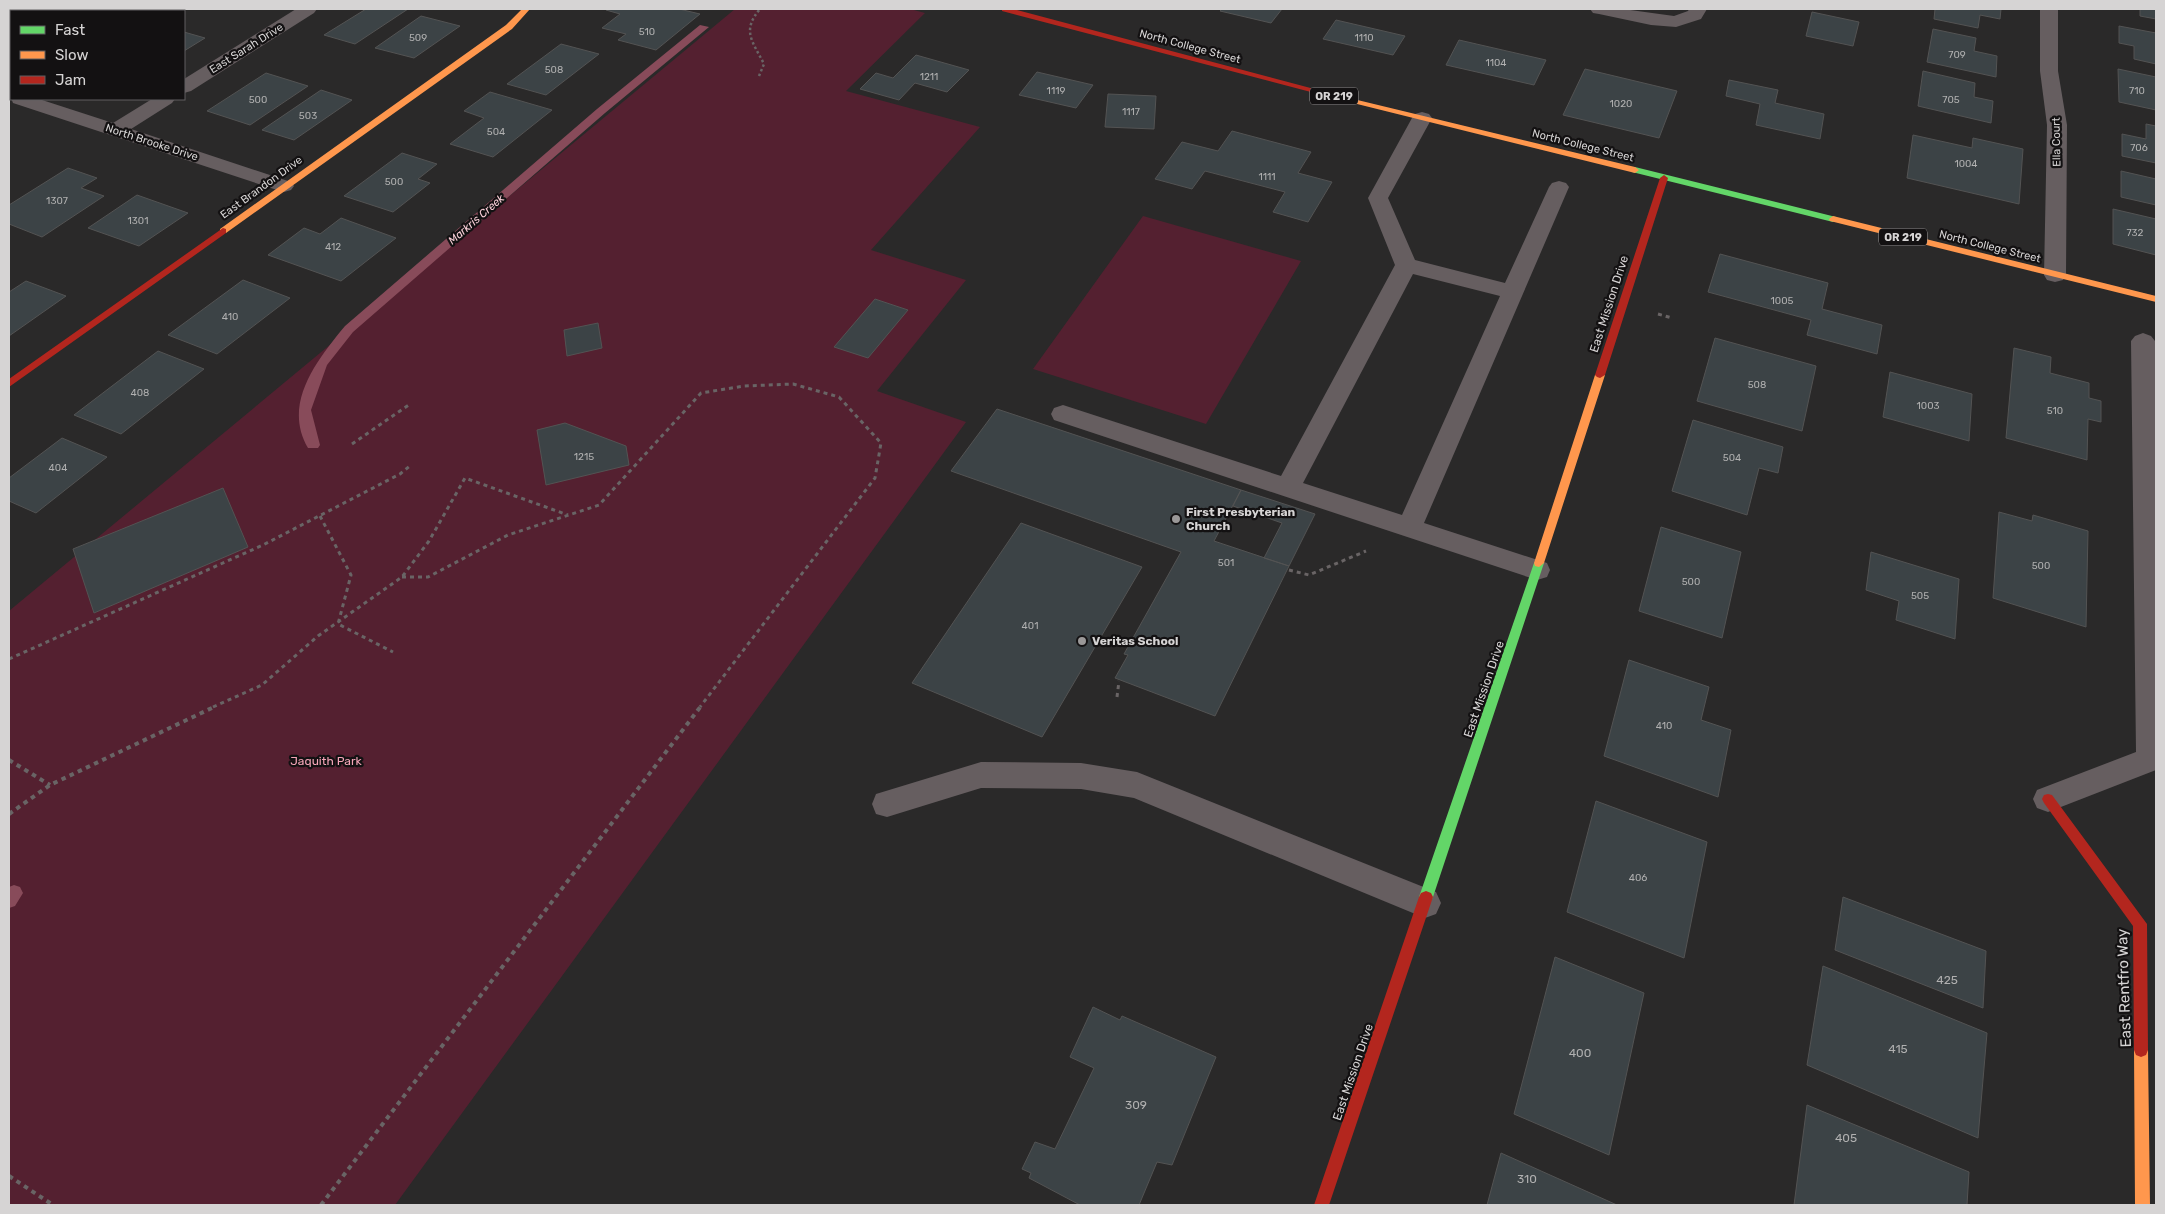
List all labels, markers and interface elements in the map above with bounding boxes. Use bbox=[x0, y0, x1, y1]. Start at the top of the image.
legend bbox=[10, 10, 185, 100]
text: Fast bbox=[55, 21, 85, 39]
street label: East Sarah Drive bbox=[207, 21, 285, 76]
house number: 510 bbox=[639, 26, 655, 38]
street label: North College Street bbox=[1138, 27, 1243, 66]
house number: 509 bbox=[409, 32, 427, 44]
house number: 1110 bbox=[1354, 32, 1374, 44]
text: Slow bbox=[55, 46, 88, 64]
house number: 709 bbox=[1948, 49, 1966, 61]
house number: 1104 bbox=[1485, 57, 1507, 69]
house number: 508 bbox=[545, 64, 563, 76]
text: Jam bbox=[55, 71, 86, 89]
house number: 1211 bbox=[920, 71, 938, 83]
house number: 1119 bbox=[1047, 85, 1065, 97]
house number: 710 bbox=[2129, 85, 2145, 97]
road number: OR 219 bbox=[1310, 88, 1358, 104]
house number: 500 bbox=[249, 94, 267, 106]
house number: 705 bbox=[1942, 94, 1960, 106]
house number: 1020 bbox=[1610, 98, 1632, 110]
house number: 1117 bbox=[1122, 106, 1140, 118]
house number: 503 bbox=[299, 110, 317, 122]
street label: Ella Court bbox=[2050, 116, 2063, 167]
street label: North Brooke Drive bbox=[104, 121, 200, 164]
house number: 504 bbox=[487, 126, 505, 138]
street label: North College Street bbox=[1531, 127, 1636, 165]
house number: 706 bbox=[2130, 142, 2148, 154]
street label: East Brandon Drive bbox=[218, 153, 305, 222]
house number: 1004 bbox=[1954, 158, 1978, 170]
house number: 1111 bbox=[1258, 171, 1276, 183]
house number: 500 bbox=[385, 176, 403, 188]
water label: Markris Creek bbox=[446, 191, 507, 247]
house number: 1307 bbox=[46, 195, 68, 207]
house number: 1301 bbox=[128, 215, 148, 227]
house number: 732 bbox=[2126, 227, 2144, 239]
road number: OR 219 bbox=[1879, 228, 1927, 246]
street label: North College Street bbox=[1938, 228, 2043, 266]
house number: 412 bbox=[325, 241, 341, 253]
street label: East Mission Drive bbox=[1587, 253, 1631, 354]
house number: 1005 bbox=[1771, 295, 1794, 307]
house number: 410 bbox=[222, 311, 238, 323]
house number: 508 bbox=[1748, 379, 1766, 391]
house number: 408 bbox=[131, 387, 149, 399]
house number: 1003 bbox=[1917, 400, 1940, 412]
house number: 510 bbox=[2047, 405, 2063, 417]
house number: 1215 bbox=[574, 451, 594, 463]
house number: 504 bbox=[1723, 452, 1741, 464]
house number: 404 bbox=[49, 462, 67, 474]
place label: First Presbyterian Church bbox=[1186, 505, 1296, 533]
marker: First Presbyterian Church bbox=[1170, 513, 1182, 525]
house number: 501 bbox=[1218, 557, 1234, 569]
house number: 500 bbox=[2032, 560, 2050, 572]
house number: 500 bbox=[1682, 576, 1700, 588]
house number: 505 bbox=[1911, 590, 1929, 602]
house number: 401 bbox=[1022, 620, 1038, 632]
place label: Veritas School bbox=[1092, 634, 1178, 648]
marker: Veritas School bbox=[1076, 635, 1088, 647]
street label: East Mission Drive bbox=[1461, 639, 1507, 739]
house number: 410 bbox=[1656, 720, 1672, 732]
park label: Jaquith Park bbox=[290, 754, 362, 768]
house number: 406 bbox=[1629, 872, 1647, 884]
street label: East Rentfro Way bbox=[2113, 928, 2135, 1048]
house number: 425 bbox=[1936, 973, 1958, 987]
street label: East Mission Drive bbox=[1330, 1022, 1376, 1122]
house number: 415 bbox=[1888, 1042, 1908, 1056]
house number: 400 bbox=[1569, 1046, 1591, 1060]
house number: 309 bbox=[1125, 1098, 1147, 1112]
house number: 405 bbox=[1835, 1131, 1857, 1145]
house number: 310 bbox=[1517, 1172, 1537, 1186]

